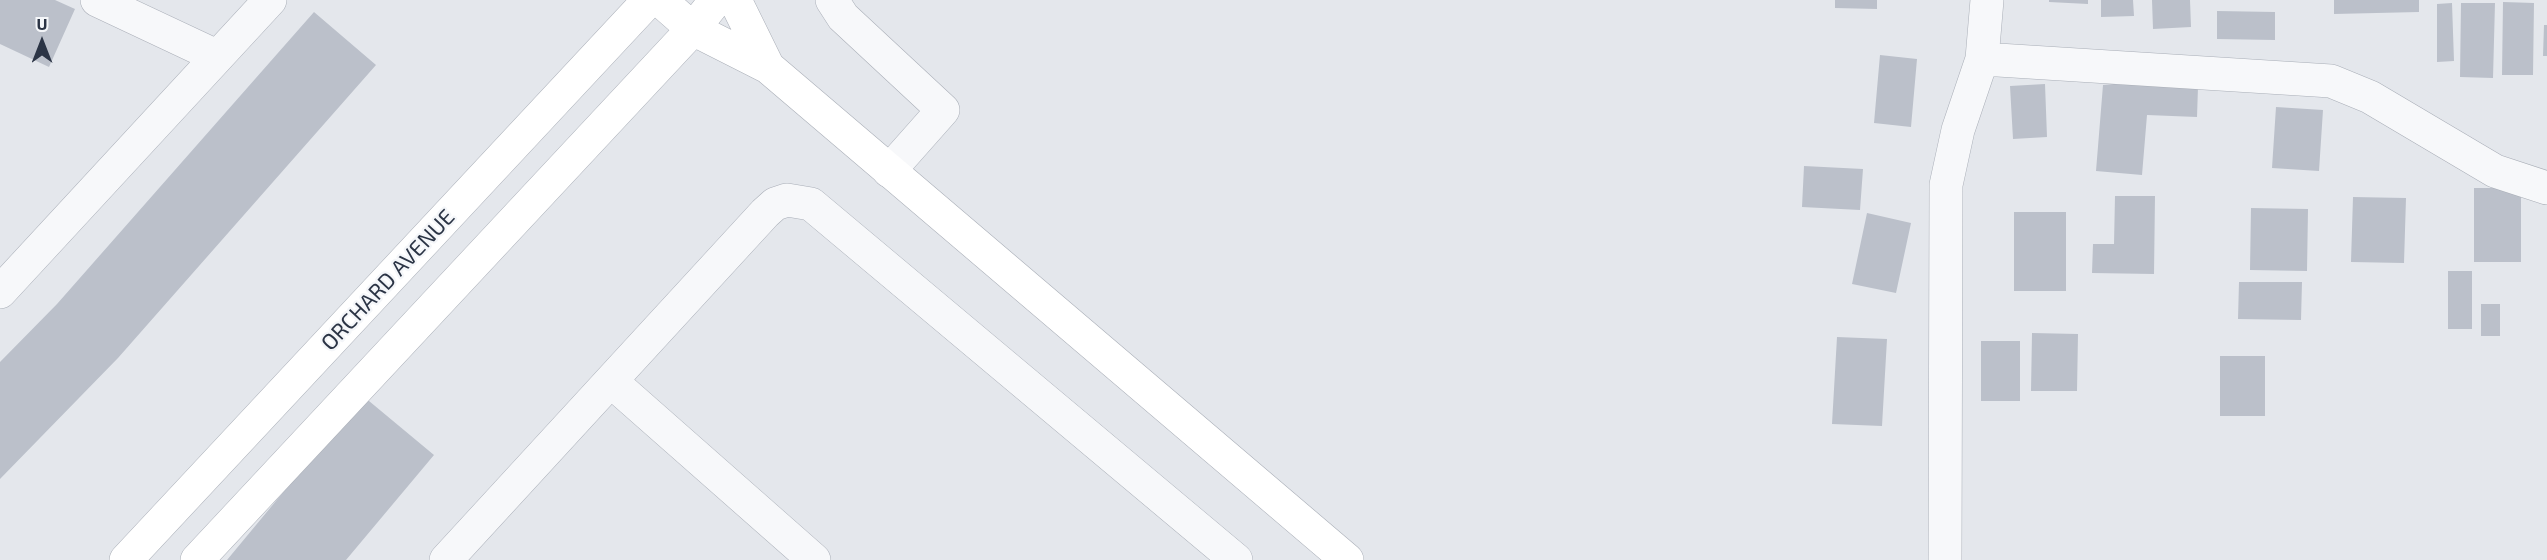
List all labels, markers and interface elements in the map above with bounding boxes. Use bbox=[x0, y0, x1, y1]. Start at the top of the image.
north arrow bbox=[12, 12, 72, 72]
text: U bbox=[37, 14, 47, 33]
street label: ORCHARD AVENUE bbox=[316, 204, 460, 356]

